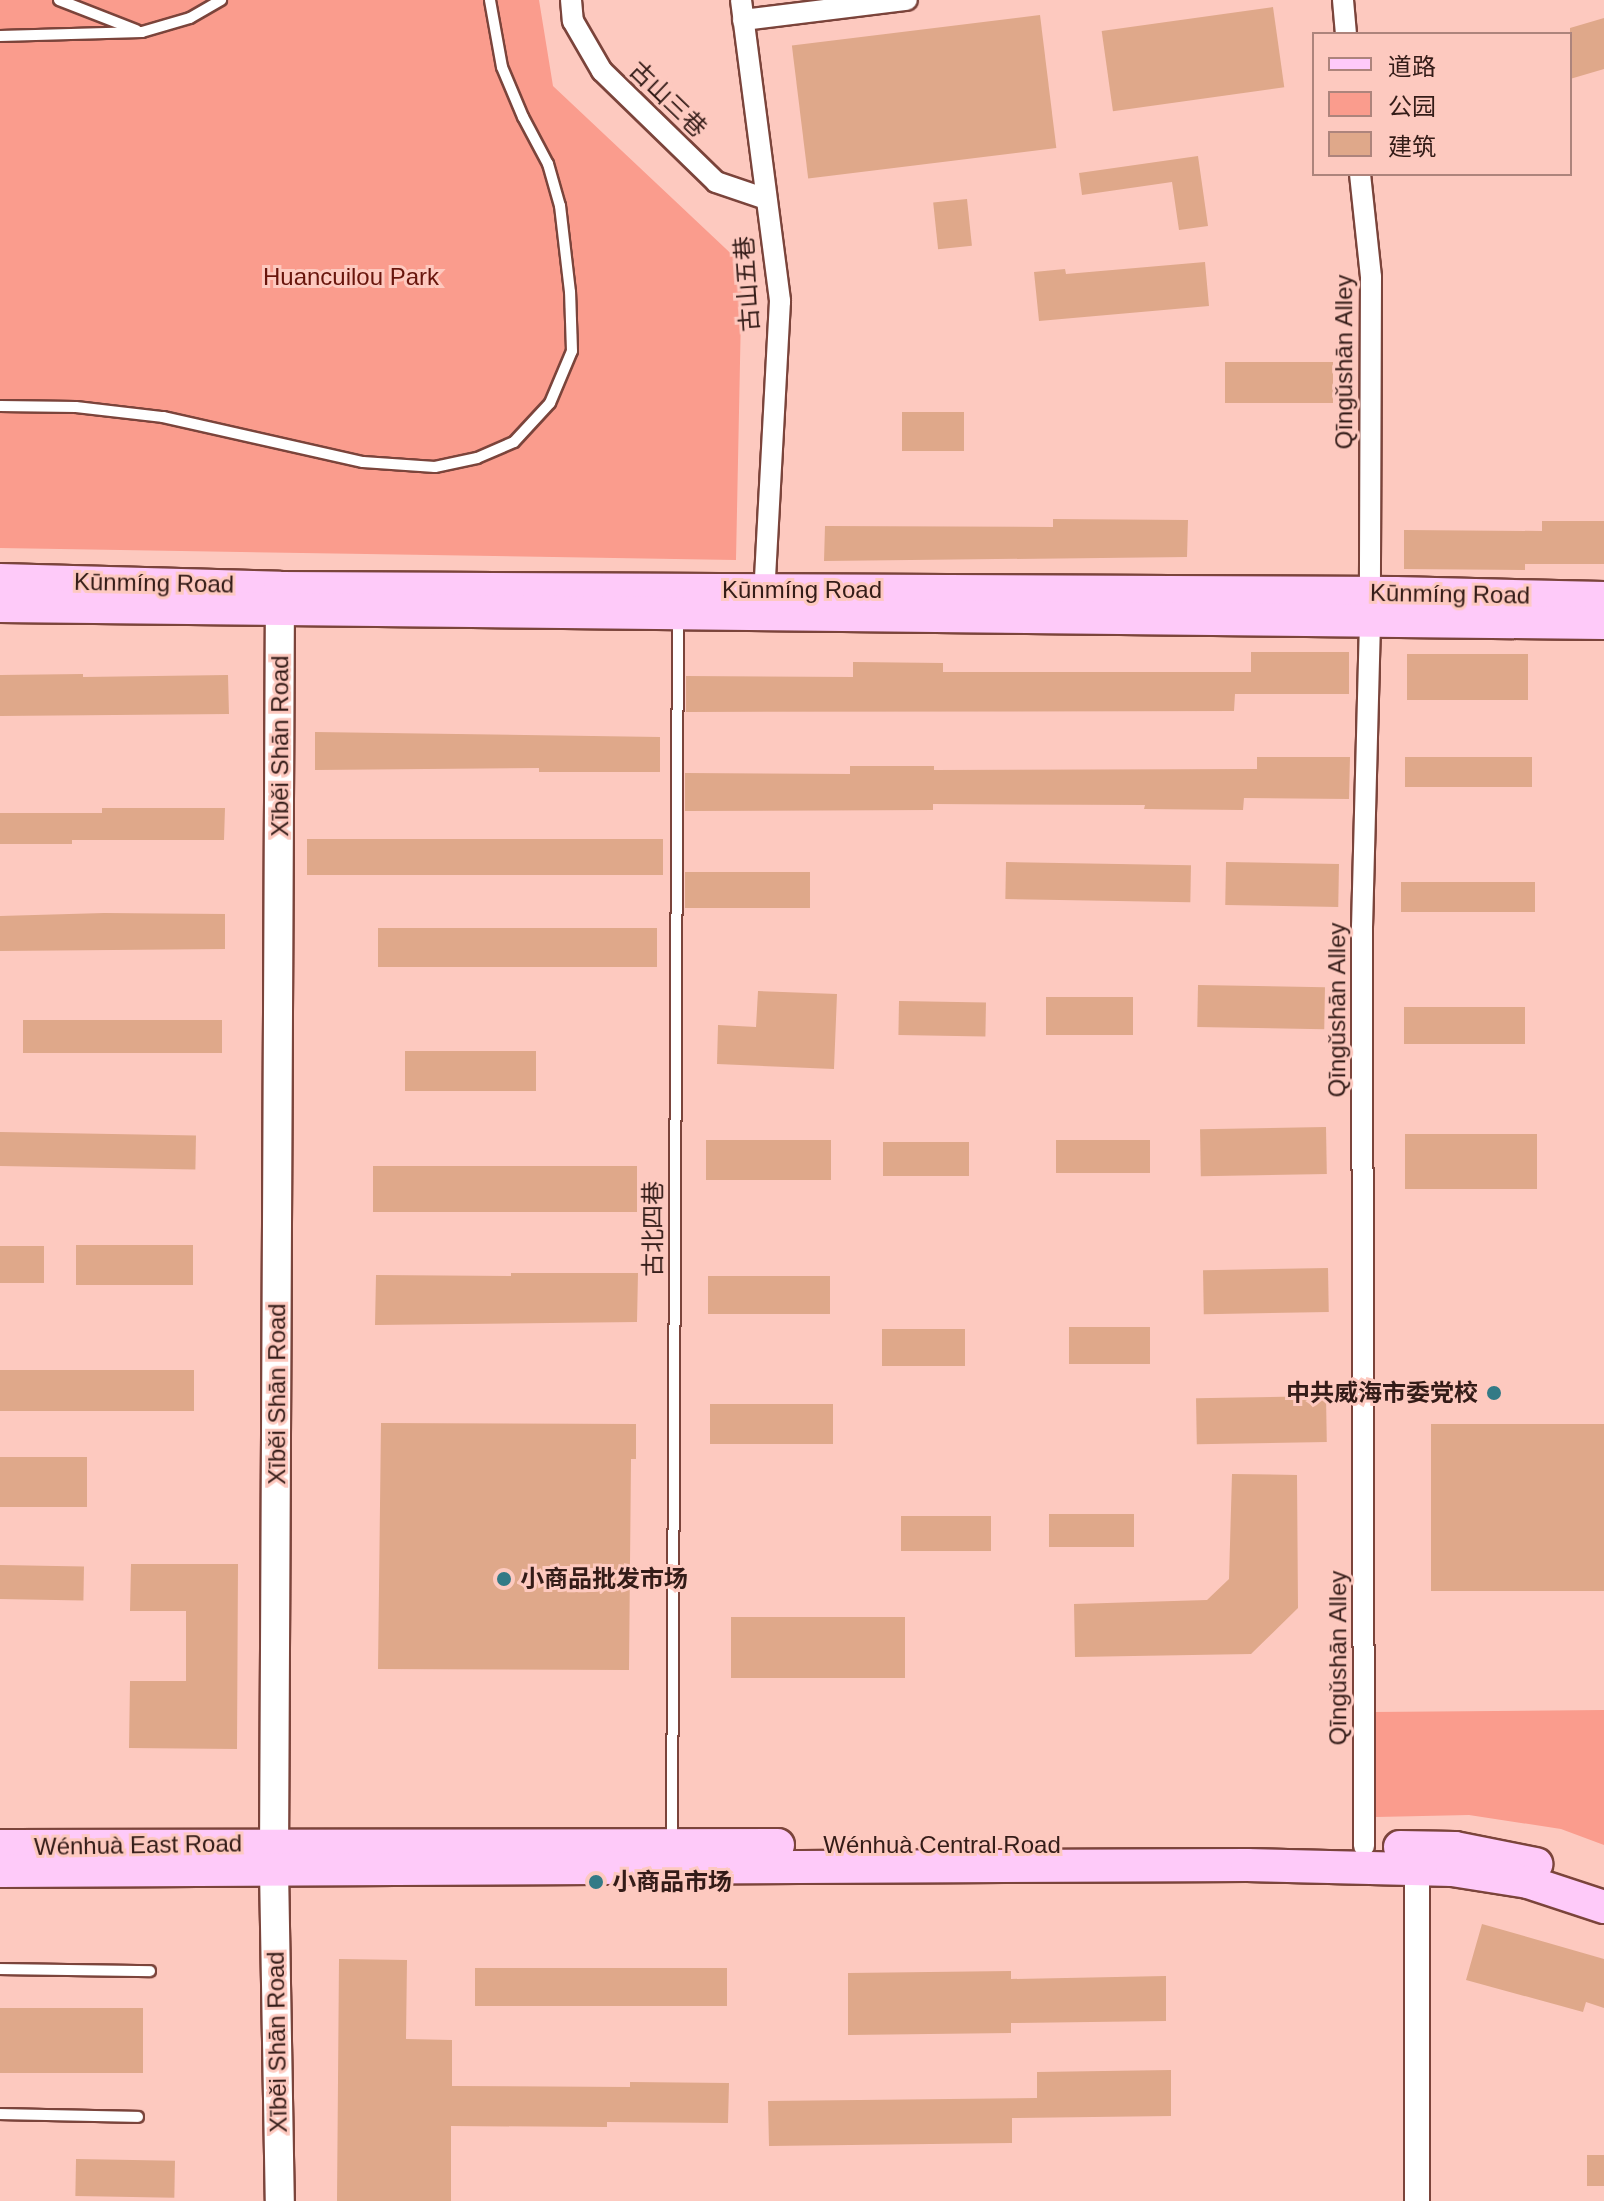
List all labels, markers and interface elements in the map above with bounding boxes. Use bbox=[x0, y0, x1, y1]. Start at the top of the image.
legend bbox=[1312, 32, 1572, 176]
text: 道路 bbox=[1388, 53, 1436, 80]
street label: 古山三巷 bbox=[623, 55, 713, 143]
text: 公园 bbox=[1388, 93, 1436, 120]
text: 建筑 bbox=[1388, 133, 1436, 160]
street label: 古山五巷 bbox=[729, 235, 765, 333]
park label: Huancuilou Park bbox=[263, 263, 439, 291]
street label: Qīngǔshān Alley bbox=[1330, 274, 1358, 450]
street label: Kūnmíng Road bbox=[74, 567, 234, 599]
street label: Kūnmíng Road bbox=[722, 576, 882, 604]
street label: Kūnmíng Road bbox=[1370, 578, 1530, 610]
street label: Xīběi Shān Road bbox=[266, 655, 294, 837]
street label: Qīngǔshān Alley bbox=[1323, 922, 1351, 1098]
street label: 古北四巷 bbox=[639, 1181, 667, 1277]
street label: Xīběi Shān Road bbox=[263, 1303, 291, 1485]
place label: 中共威海市委党校 bbox=[1286, 1379, 1478, 1407]
marker: 中共威海市委党校 bbox=[1485, 1384, 1503, 1402]
place label: 小商品批发市场 bbox=[520, 1565, 688, 1593]
marker: 小商品批发市场 bbox=[495, 1570, 513, 1588]
street label: Qīngǔshān Alley bbox=[1324, 1570, 1352, 1746]
street label: Wénhuà East Road bbox=[34, 1829, 242, 1861]
street label: Wénhuà Central Road bbox=[823, 1831, 1061, 1859]
place label: 小商品市场 bbox=[612, 1868, 732, 1896]
marker: 小商品市场 bbox=[587, 1873, 605, 1891]
street label: Xīběi Shān Road bbox=[261, 1951, 293, 2133]

